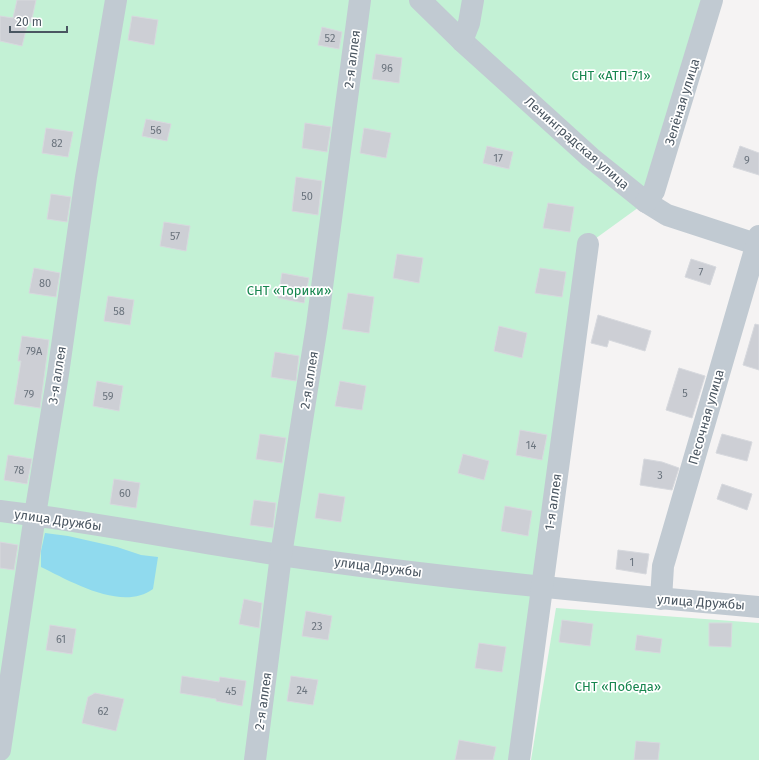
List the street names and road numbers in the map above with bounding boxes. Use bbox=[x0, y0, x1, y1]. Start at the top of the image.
street label: 2-я аллея bbox=[341, 29, 363, 89]
street label: Зелёная улица bbox=[662, 57, 702, 147]
street label: Ленинградская улица bbox=[522, 94, 632, 192]
street label: 3-я аллея bbox=[45, 345, 69, 405]
street label: 2-я аллея bbox=[297, 350, 321, 410]
street label: Песочная улица bbox=[685, 368, 727, 466]
street label: 1-я аллея bbox=[542, 473, 564, 531]
street label: улица Дружбы bbox=[13, 506, 103, 534]
street label: улица Дружбы bbox=[333, 554, 423, 580]
street label: улица Дружбы bbox=[657, 591, 745, 613]
street label: 2-я аллея bbox=[252, 671, 274, 731]

